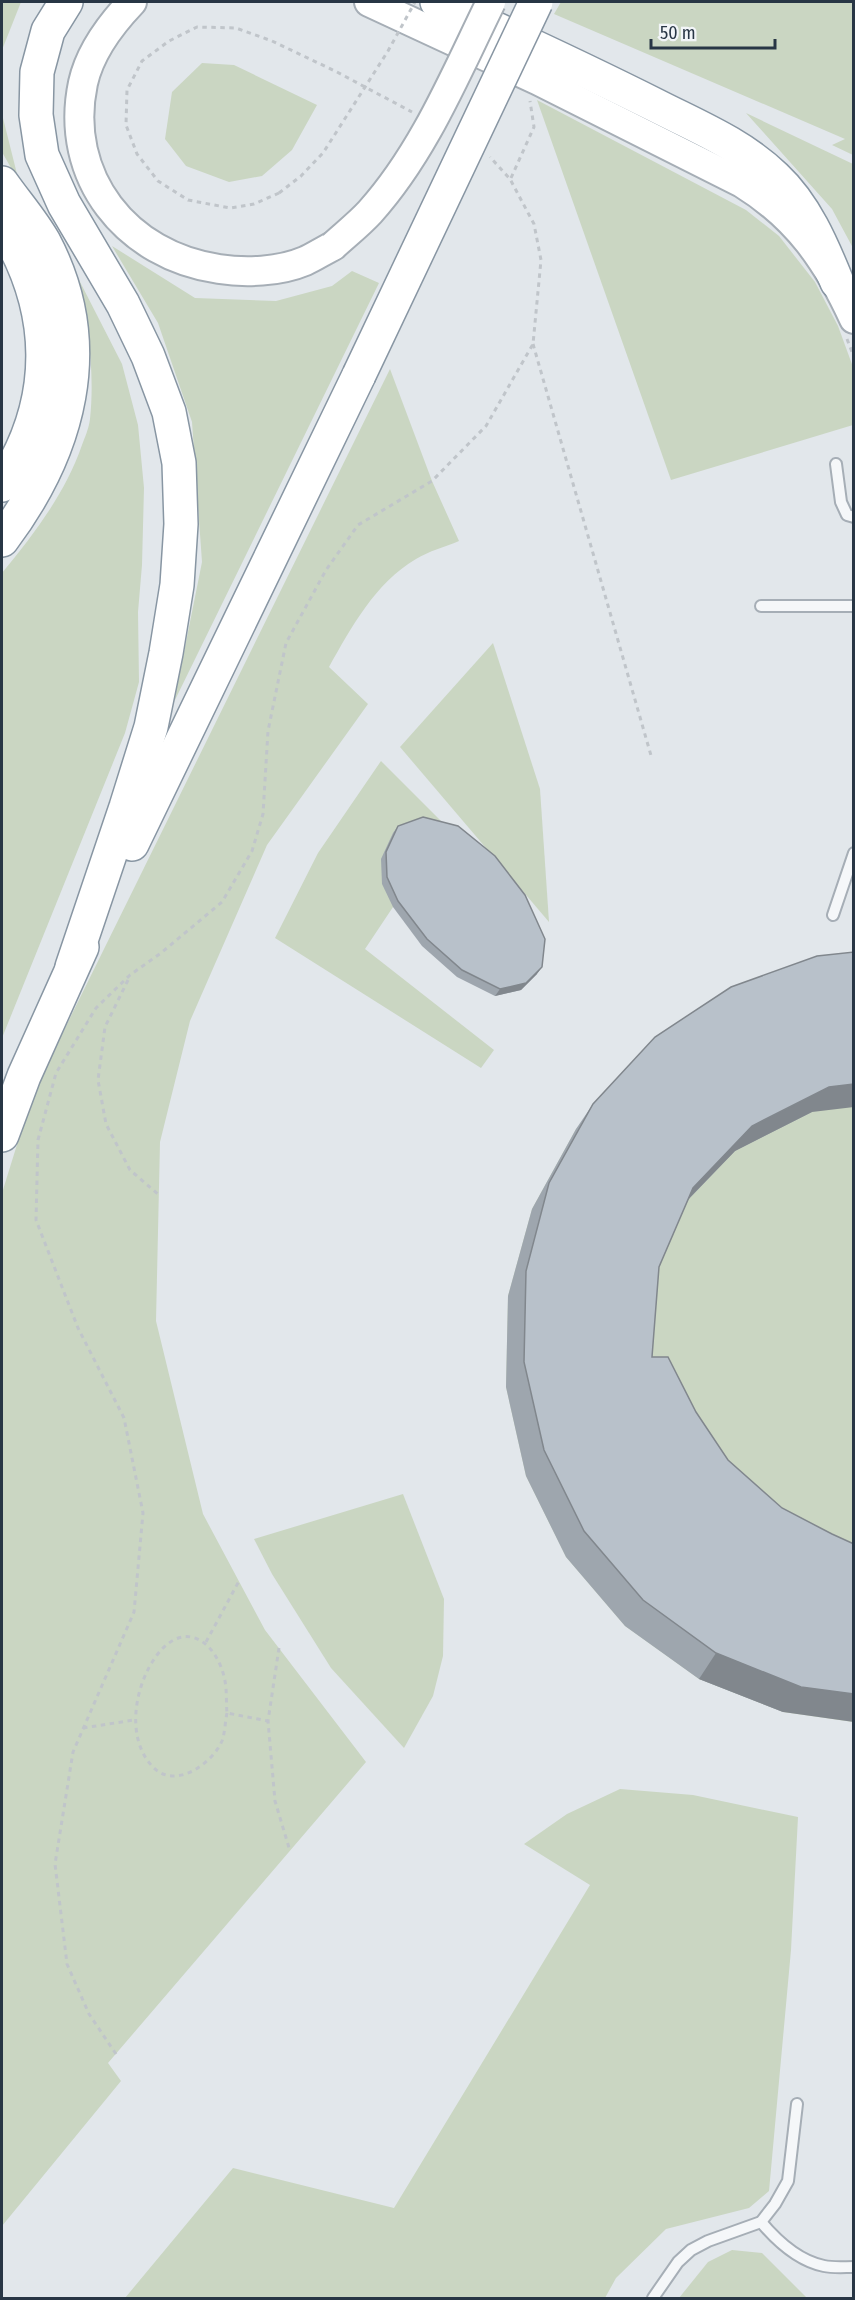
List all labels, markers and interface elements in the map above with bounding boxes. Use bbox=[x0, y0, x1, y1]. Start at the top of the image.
scale bar bbox=[651, 12, 776, 50]
text: 50 m bbox=[660, 22, 696, 44]

